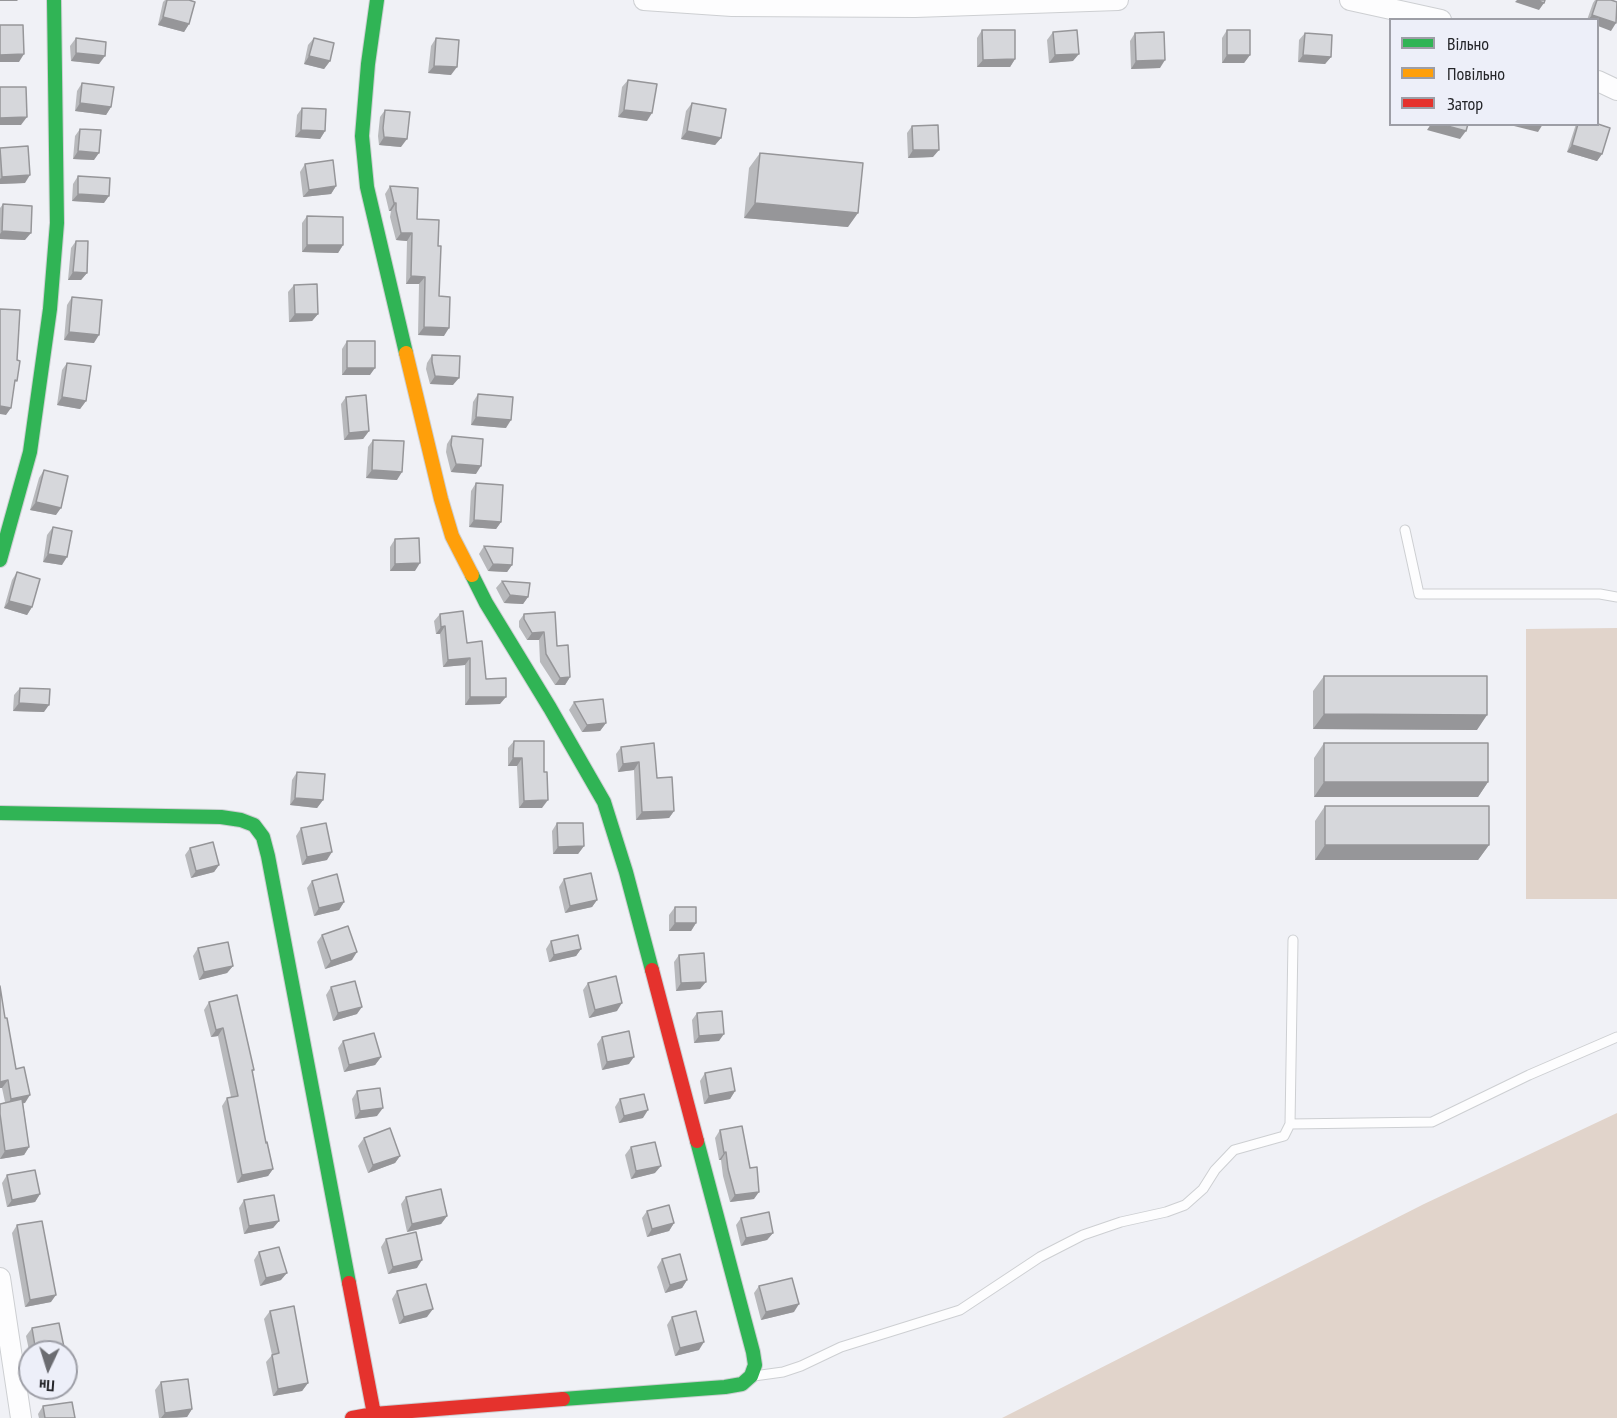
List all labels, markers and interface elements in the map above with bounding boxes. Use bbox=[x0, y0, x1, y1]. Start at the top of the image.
legend bbox=[1389, 18, 1599, 126]
text: Вільно bbox=[1447, 32, 1489, 55]
text: Повільно bbox=[1447, 62, 1505, 85]
text: Затор bbox=[1447, 92, 1483, 115]
north arrow bbox=[18, 1340, 78, 1400]
text: Пн bbox=[38, 1375, 55, 1396]

